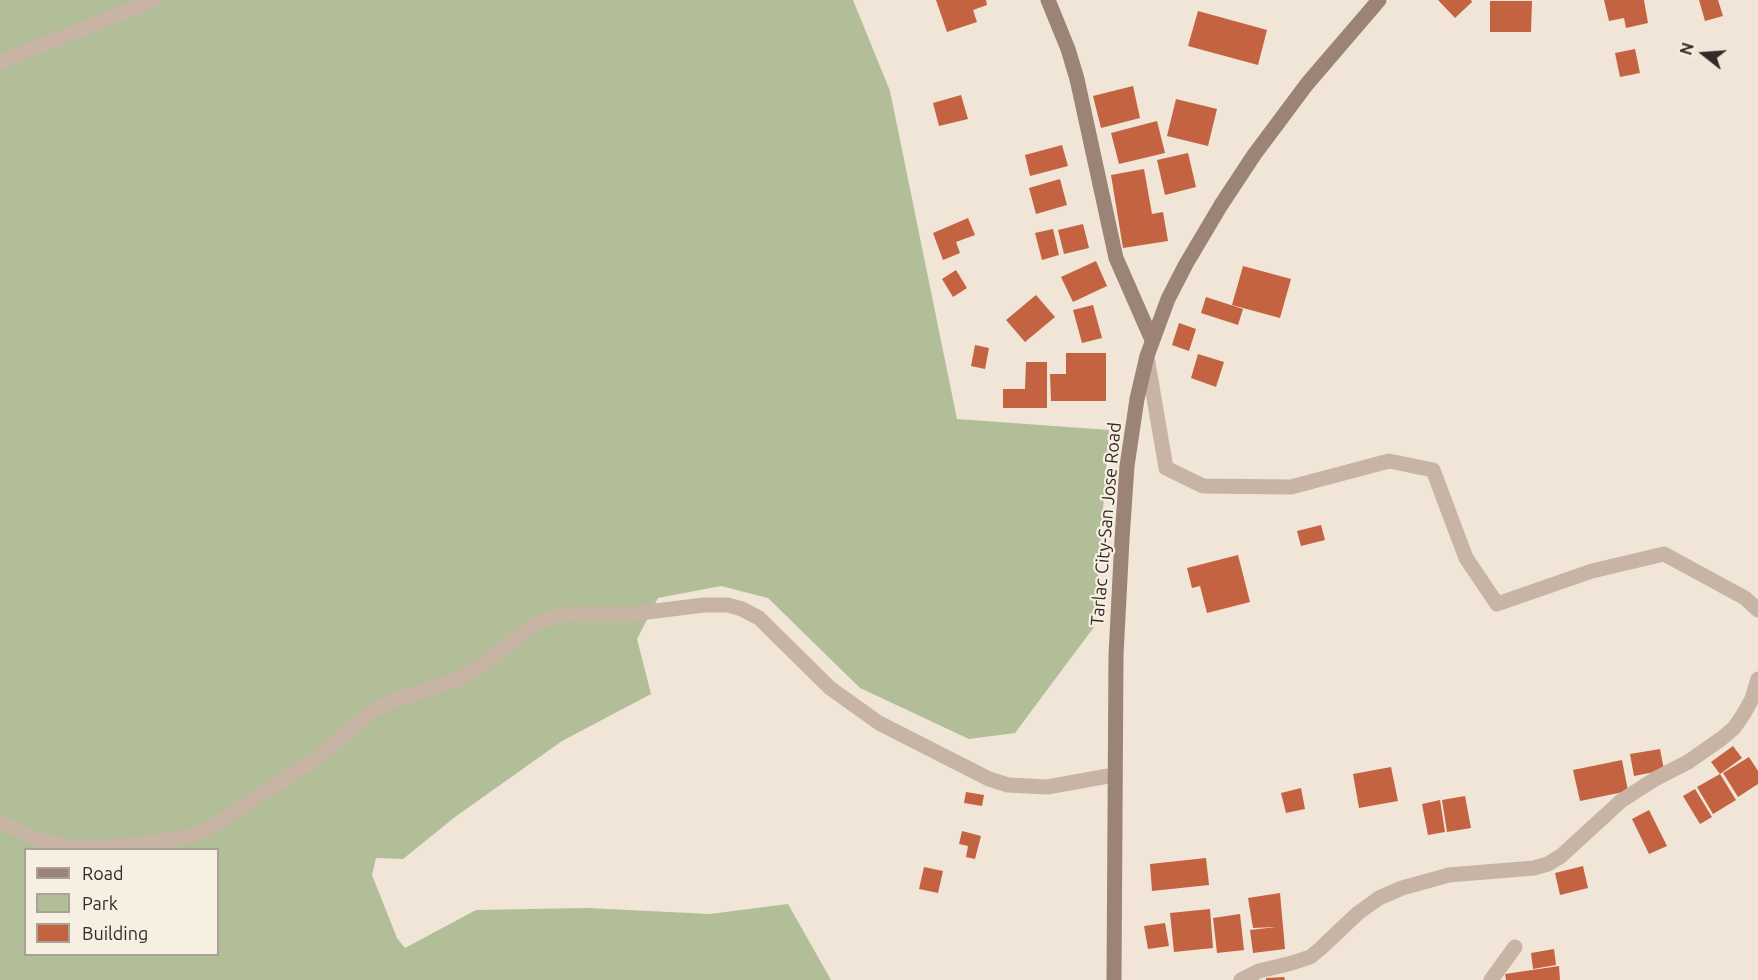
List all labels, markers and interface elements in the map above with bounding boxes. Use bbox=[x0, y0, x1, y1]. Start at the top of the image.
north arrow bbox=[1674, 24, 1734, 84]
text: N bbox=[1676, 40, 1697, 57]
street label: Tarlac City-San Jose Road bbox=[1086, 421, 1126, 627]
legend bbox=[24, 848, 219, 956]
text: Road bbox=[82, 863, 124, 883]
text: Park bbox=[82, 893, 118, 913]
text: Building bbox=[82, 923, 148, 943]

